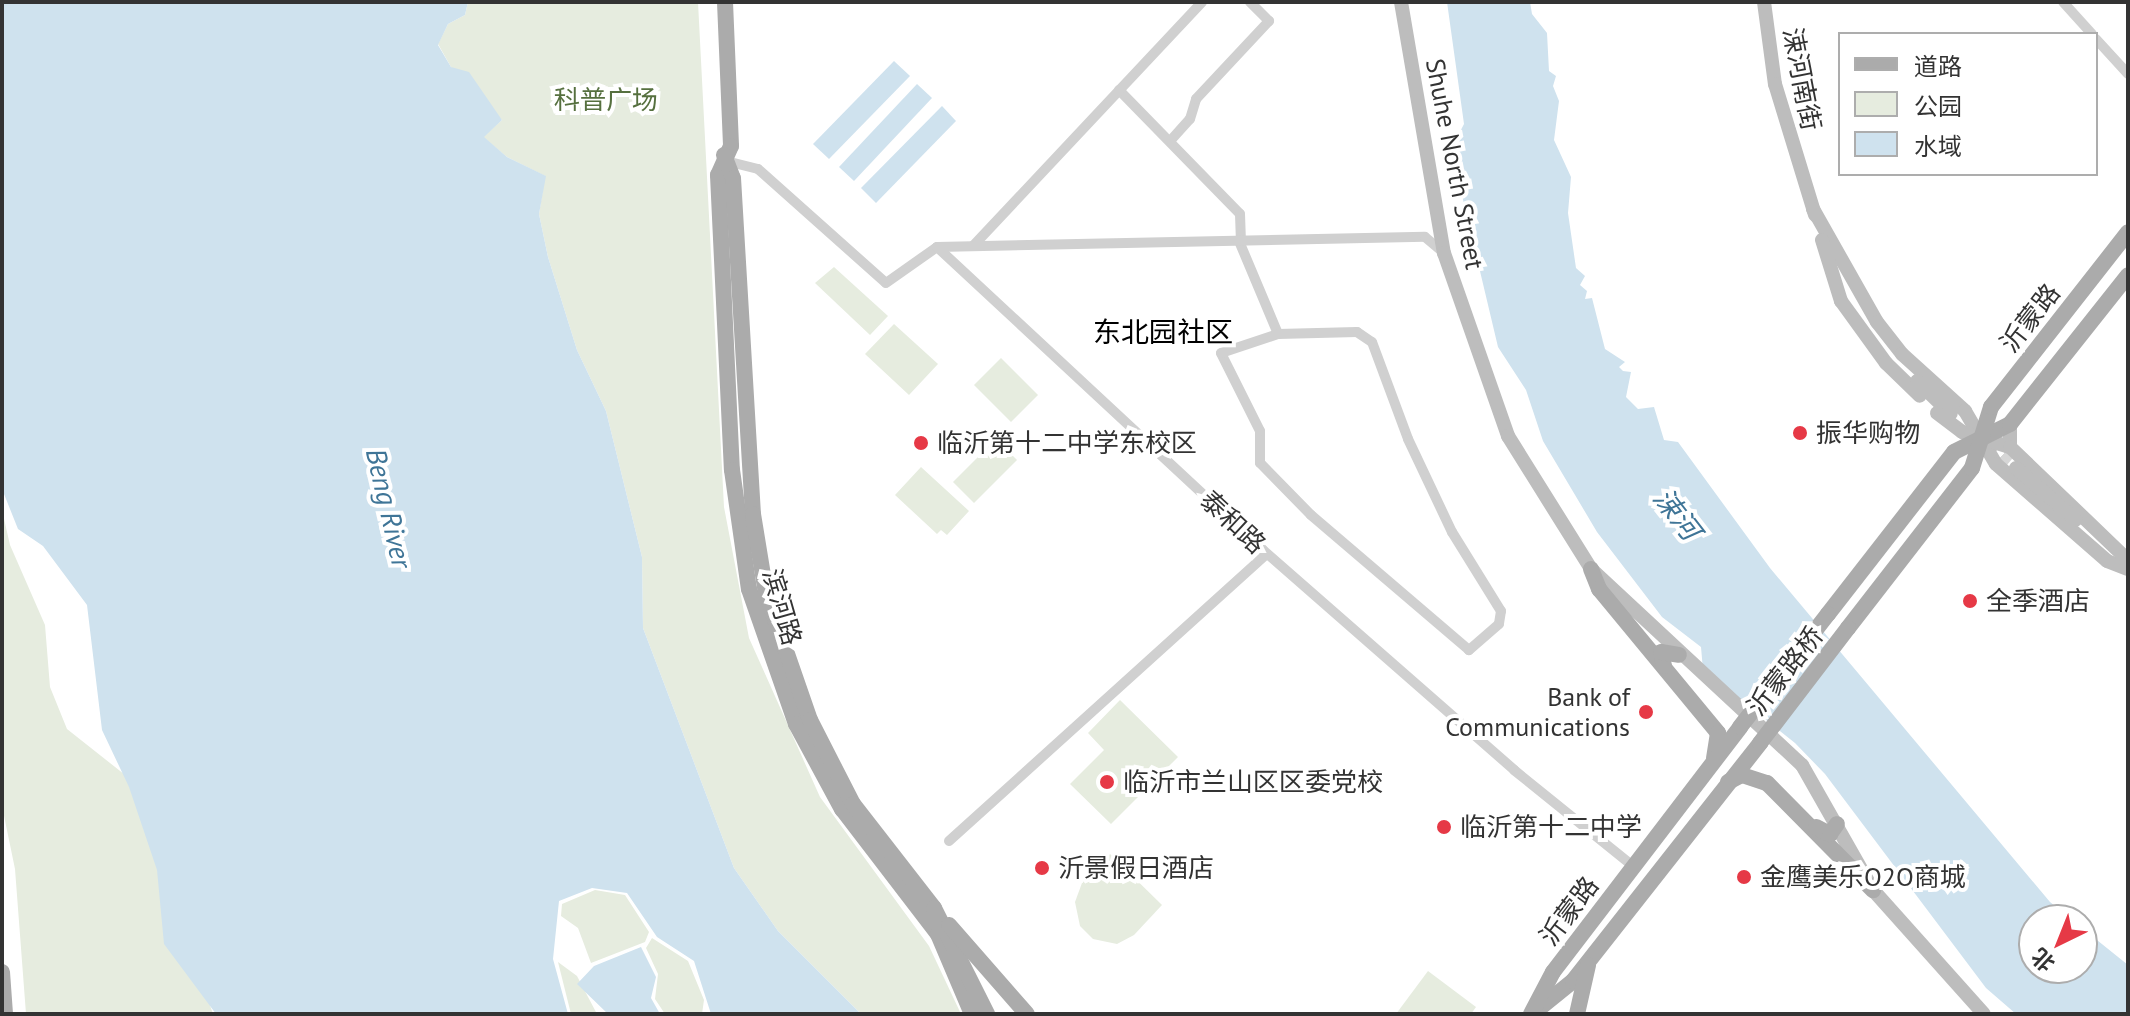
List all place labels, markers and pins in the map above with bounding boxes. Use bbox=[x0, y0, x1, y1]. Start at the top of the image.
place label: 振华购物 bbox=[1816, 417, 1920, 449]
marker: 振华购物 bbox=[1791, 424, 1809, 442]
place label: 临沂第十二中学东校区 bbox=[937, 427, 1197, 459]
marker: 临沂第十二中学东校区 bbox=[912, 434, 930, 452]
place label: 全季酒店 bbox=[1986, 585, 2090, 617]
marker: 全季酒店 bbox=[1961, 592, 1979, 610]
place label: Bank of Communications bbox=[1445, 681, 1630, 742]
marker: Bank of Communications bbox=[1637, 703, 1655, 721]
place label: 临沂市兰山区区委党校 bbox=[1123, 766, 1383, 798]
marker: 临沂市兰山区区委党校 bbox=[1098, 773, 1116, 791]
place label: 临沂第十二中学 bbox=[1460, 811, 1642, 843]
marker: 临沂第十二中学 bbox=[1435, 818, 1453, 836]
place label: 沂景假日酒店 bbox=[1058, 852, 1214, 884]
marker: 沂景假日酒店 bbox=[1033, 859, 1051, 877]
place label: 金鹰美乐O2O商城 bbox=[1760, 861, 1966, 893]
marker: 金鹰美乐O2O商城 bbox=[1735, 868, 1753, 886]

